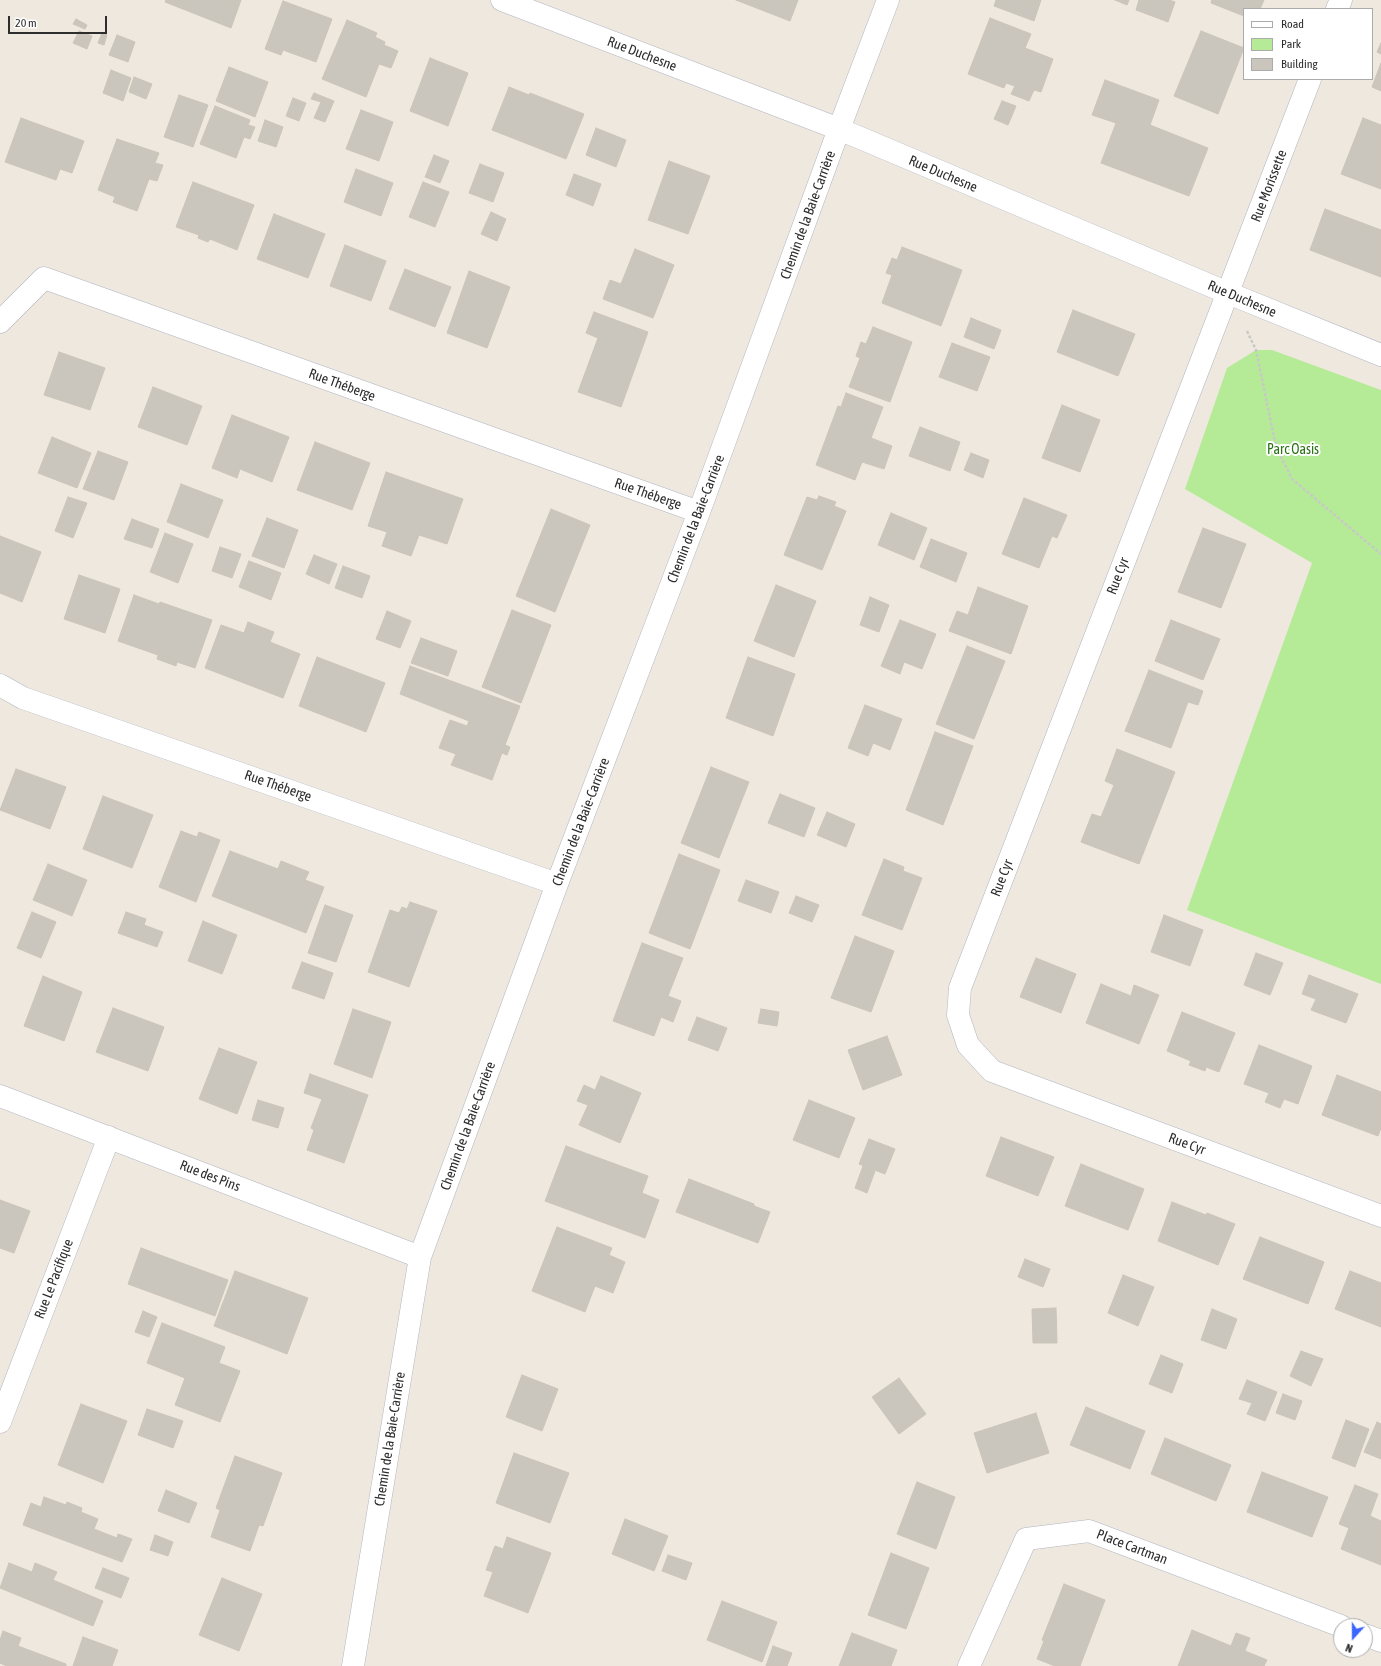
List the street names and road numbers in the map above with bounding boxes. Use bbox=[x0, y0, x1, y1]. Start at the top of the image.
street label: Rue Duchesne bbox=[605, 33, 679, 75]
street label: Chemin de la Baie-Carrière bbox=[777, 148, 839, 282]
street label: Rue Morissette bbox=[1248, 148, 1290, 224]
street label: Rue Duchesne bbox=[906, 152, 980, 196]
street label: Rue Duchesne bbox=[1205, 277, 1279, 321]
street label: Rue Théberge bbox=[306, 365, 378, 405]
street label: Chemin de la Baie-Carrière bbox=[664, 453, 728, 585]
street label: Rue Théberge bbox=[612, 475, 684, 513]
street label: Rue Cyr bbox=[1103, 555, 1133, 597]
street label: Chemin de la Baie-Carrière bbox=[549, 756, 613, 888]
street label: Rue Théberge bbox=[242, 767, 314, 805]
street label: Rue Cyr bbox=[987, 857, 1017, 899]
street label: Chemin de la Baie-Carrière bbox=[437, 1059, 499, 1193]
street label: Rue Cyr bbox=[1166, 1130, 1208, 1158]
street label: Rue des Pins bbox=[177, 1157, 243, 1195]
street label: Rue Le Pacifique bbox=[31, 1237, 77, 1321]
street label: Chemin de la Baie-Carrière bbox=[371, 1371, 409, 1507]
street label: Place Cartman bbox=[1094, 1526, 1170, 1568]

